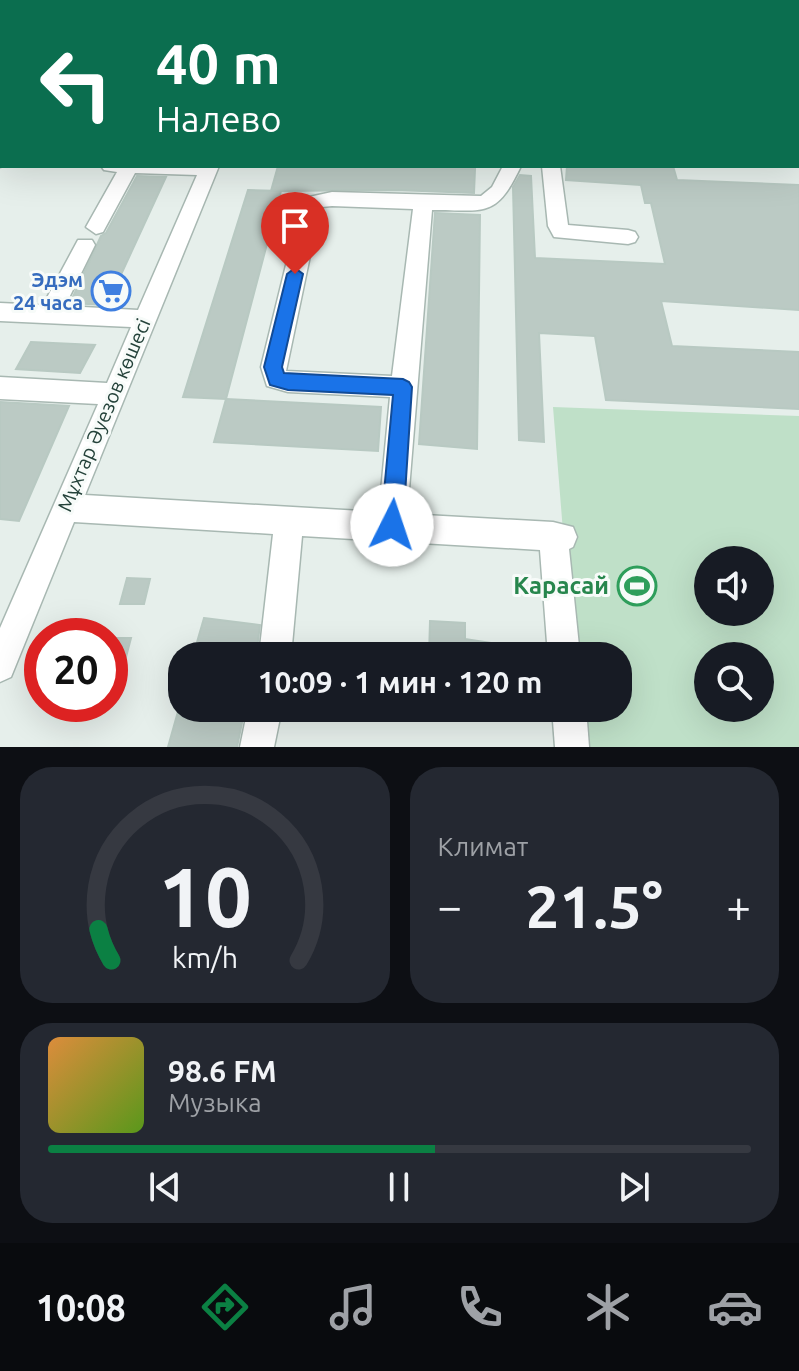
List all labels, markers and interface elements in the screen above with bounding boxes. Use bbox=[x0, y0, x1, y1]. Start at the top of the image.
icon: left bbox=[24, 32, 128, 136]
text: 40 m bbox=[156, 32, 281, 95]
text: Налево bbox=[156, 98, 281, 139]
pin bbox=[261, 192, 329, 274]
icon: arrive bbox=[273, 204, 317, 248]
place label: Эдэм 24 часа bbox=[13, 268, 83, 314]
supermarket icon: Эдэм 24 часа bbox=[90, 270, 132, 312]
street label: Мұхтар Әуезов көшесі bbox=[52, 315, 155, 515]
position arrow bbox=[350, 483, 434, 567]
map controls bbox=[694, 546, 774, 722]
button: sound bbox=[694, 546, 774, 626]
sports icon: Карасай bbox=[616, 565, 658, 607]
place label: Карасай bbox=[513, 572, 609, 599]
speed limit sign: 20 bbox=[24, 618, 128, 722]
button: search bbox=[694, 642, 774, 722]
text: 10:09 · 1 мин · 120 m bbox=[258, 665, 542, 699]
text: Климат bbox=[438, 832, 528, 861]
text: 10 bbox=[158, 849, 252, 943]
text: 21.5° bbox=[526, 872, 663, 939]
text: − bbox=[438, 881, 462, 930]
text: + bbox=[726, 881, 751, 930]
text: km/h bbox=[172, 941, 238, 973]
text: 98.6 FM bbox=[168, 1054, 277, 1088]
text: Музыка bbox=[168, 1088, 262, 1117]
icon: previous bbox=[143, 1165, 187, 1209]
icon: pause bbox=[377, 1165, 421, 1209]
icon: next bbox=[612, 1165, 656, 1209]
icon: directions bbox=[197, 1279, 253, 1335]
icon: music bbox=[325, 1279, 381, 1335]
icon: phone bbox=[452, 1279, 508, 1335]
icon: climate bbox=[580, 1279, 636, 1335]
icon: car bbox=[707, 1279, 763, 1335]
text: 10:08 bbox=[36, 1287, 126, 1328]

